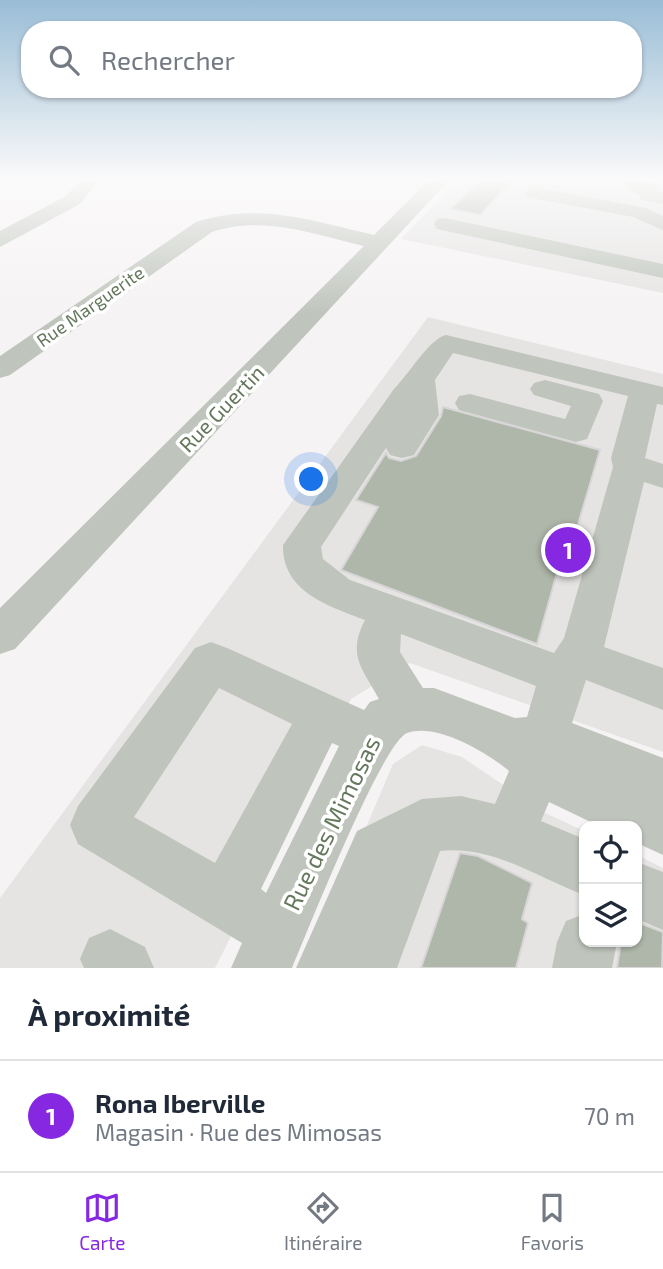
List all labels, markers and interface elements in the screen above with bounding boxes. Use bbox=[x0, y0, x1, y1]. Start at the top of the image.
search box bbox=[21, 21, 642, 98]
icon: search bbox=[45, 41, 83, 79]
text: Rechercher bbox=[101, 44, 235, 75]
street label: Rue Marguerite bbox=[32, 261, 148, 351]
street label: Rue Guertin bbox=[173, 359, 269, 457]
your location bbox=[294, 462, 328, 496]
pin: 1 bbox=[545, 524, 591, 576]
street label: Rue des Mimosas bbox=[276, 731, 386, 915]
map controls bbox=[579, 821, 642, 947]
button: locate bbox=[579, 821, 642, 884]
button: layers bbox=[579, 884, 642, 947]
text: À proximité bbox=[28, 996, 190, 1032]
text: Rona Iberville bbox=[95, 1087, 266, 1118]
text: 1 bbox=[46, 1102, 56, 1130]
text: 70 m bbox=[584, 1102, 635, 1130]
text: Magasin · Rue des Mimosas bbox=[95, 1118, 382, 1146]
tab: Carte bbox=[79, 1189, 126, 1254]
tab: Itinéraire bbox=[284, 1189, 362, 1254]
tab: Favoris bbox=[521, 1189, 584, 1254]

